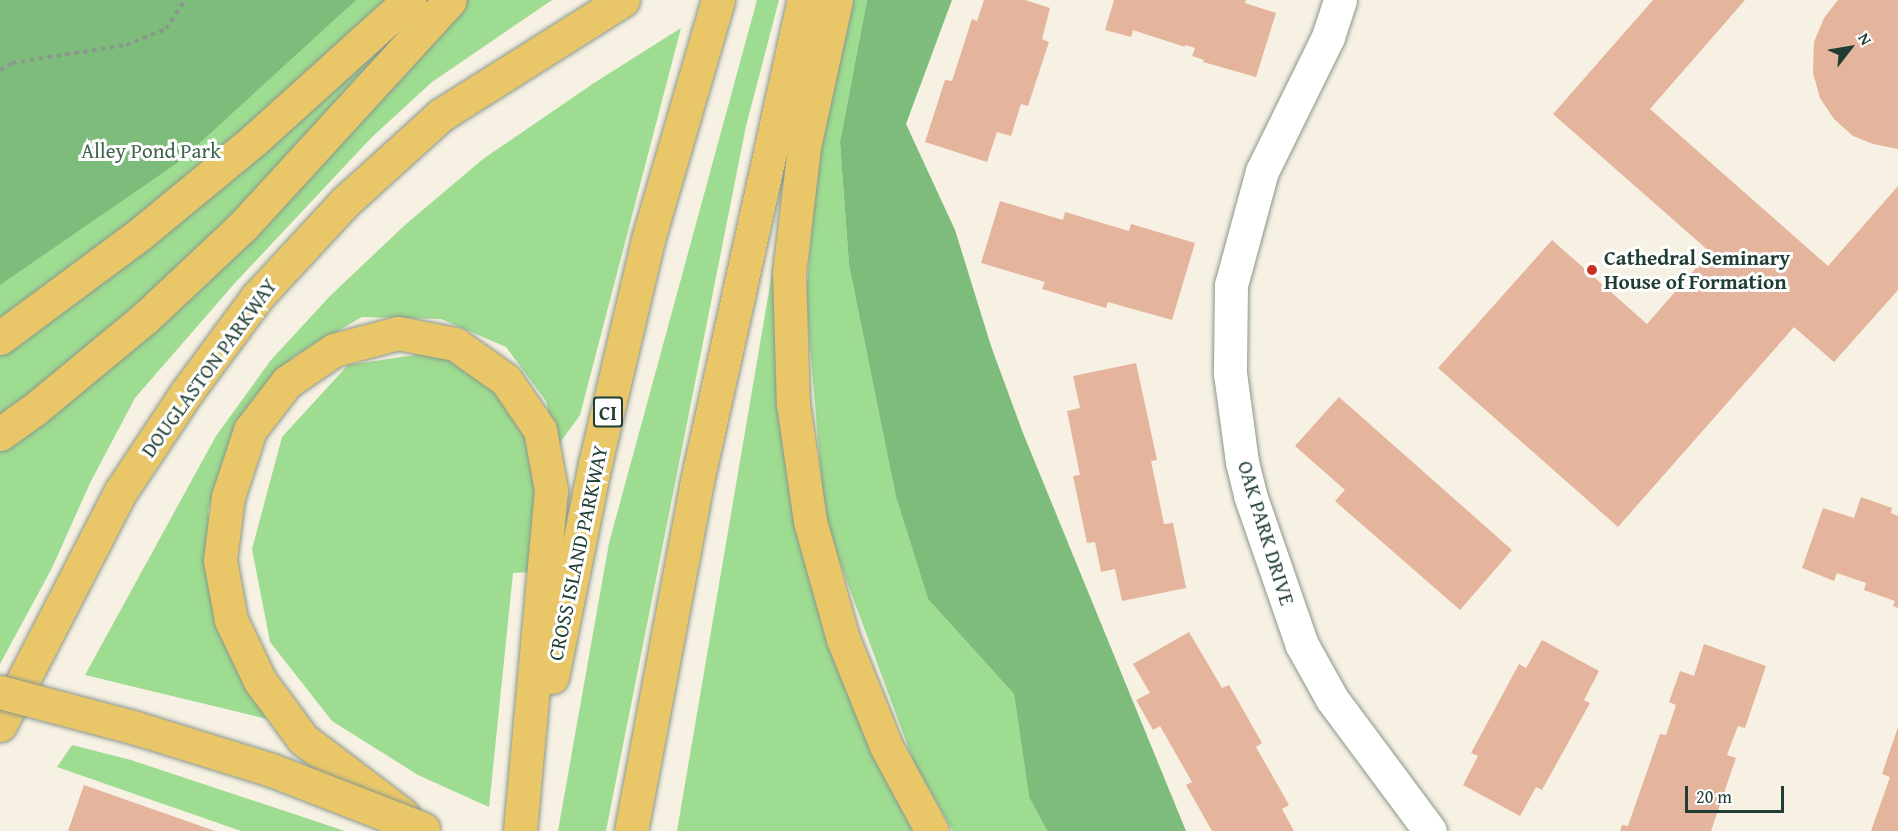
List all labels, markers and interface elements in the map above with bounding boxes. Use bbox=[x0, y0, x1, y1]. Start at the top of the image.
north arrow bbox=[1820, 18, 1880, 78]
text: N bbox=[1852, 28, 1878, 49]
park label: Alley Pond Park bbox=[81, 138, 221, 164]
place label: Cathedral Seminary House of Formation bbox=[1604, 245, 1790, 295]
marker: Cathedral Seminary House of Formation bbox=[1585, 263, 1599, 277]
street label: DOUGLASTON PARKWAY bbox=[136, 274, 282, 462]
road number: CI bbox=[592, 395, 624, 429]
street label: CROSS ISLAND PARKWAY bbox=[543, 443, 613, 663]
street label: OAK PARK DRIVE bbox=[1232, 458, 1300, 608]
scale bar bbox=[1688, 774, 1787, 812]
text: 20 m bbox=[1696, 783, 1732, 810]

